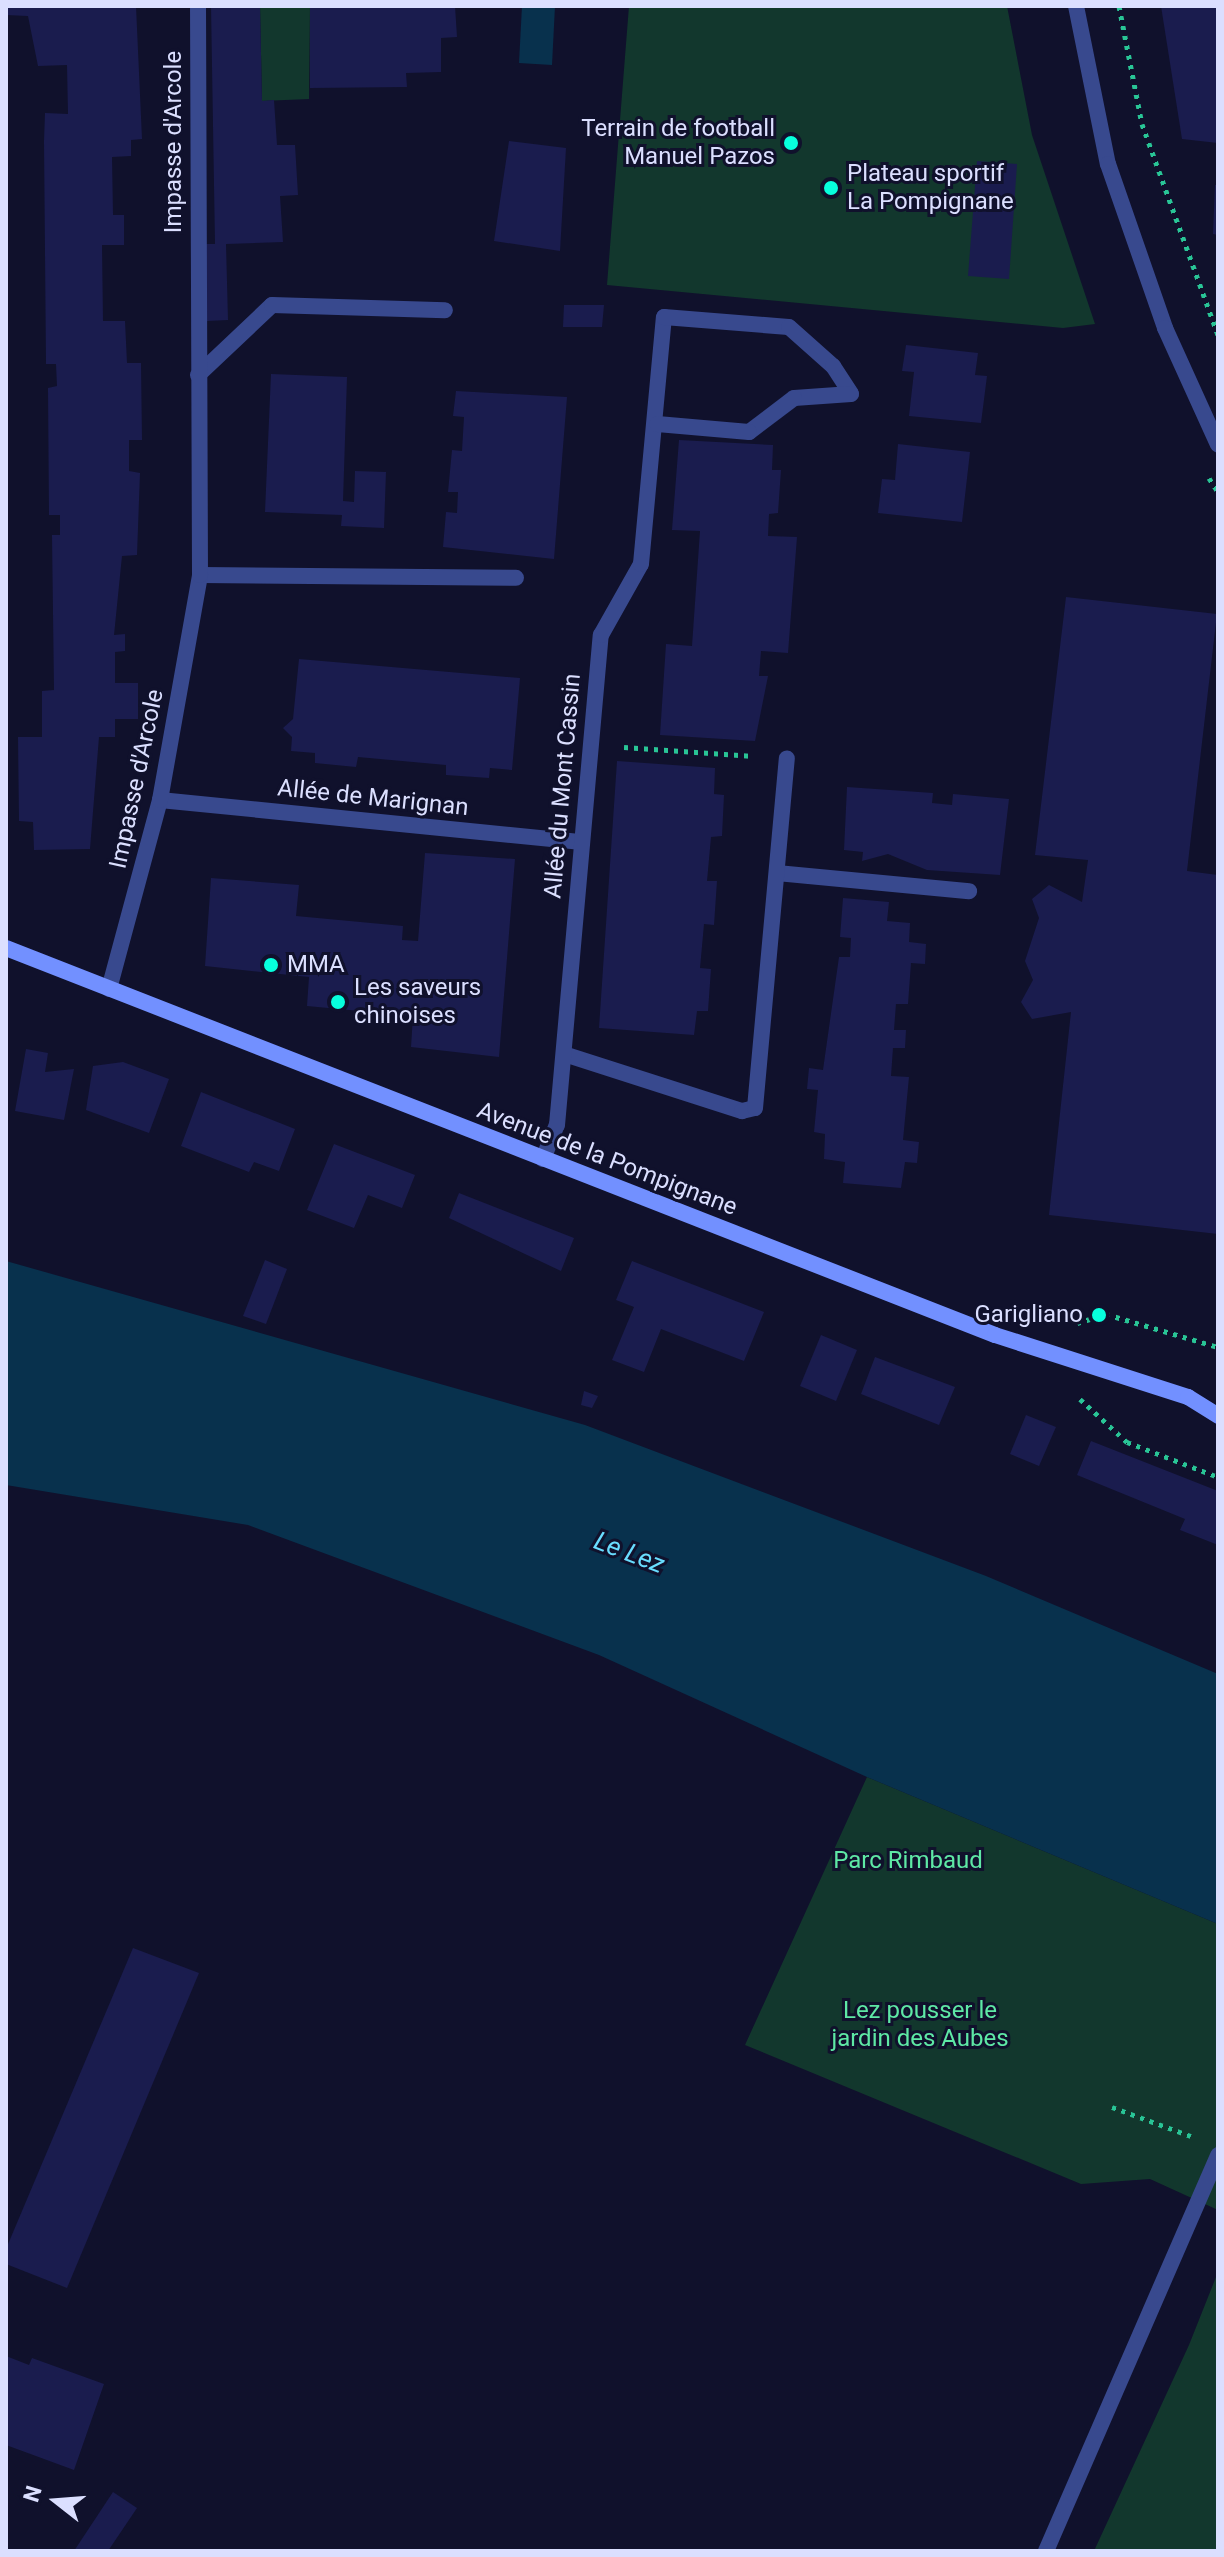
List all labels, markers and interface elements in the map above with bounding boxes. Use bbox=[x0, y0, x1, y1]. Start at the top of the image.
street label: Impasse d'Arcole bbox=[160, 51, 188, 233]
place label: Terrain de football Manuel Pazos bbox=[581, 115, 775, 171]
marker: Terrain de football Manuel Pazos bbox=[782, 134, 800, 152]
place label: Plateau sportif La Pompignane bbox=[847, 160, 1014, 216]
marker: Plateau sportif La Pompignane bbox=[822, 179, 840, 197]
street label: Allée du Mont Cassin bbox=[539, 672, 587, 900]
street label: Impasse d'Arcole bbox=[104, 687, 170, 871]
street label: Allée de Marignan bbox=[276, 774, 470, 822]
place label: MMA bbox=[287, 951, 345, 979]
marker: MMA bbox=[262, 956, 280, 974]
place label: Les saveurs chinoises bbox=[354, 974, 481, 1030]
marker: Les saveurs chinoises bbox=[329, 993, 347, 1011]
street label: Avenue de la Pompignane bbox=[473, 1096, 741, 1222]
place label: Garigliano bbox=[974, 1301, 1083, 1329]
marker: Garigliano bbox=[1090, 1306, 1108, 1324]
water label: Le Lez bbox=[589, 1525, 669, 1581]
park label: Parc Rimbaud bbox=[833, 1847, 983, 1875]
park label: Lez pousser le jardin des Aubes bbox=[831, 1997, 1009, 2053]
north arrow bbox=[16, 2461, 96, 2541]
text: N bbox=[18, 2483, 47, 2505]

